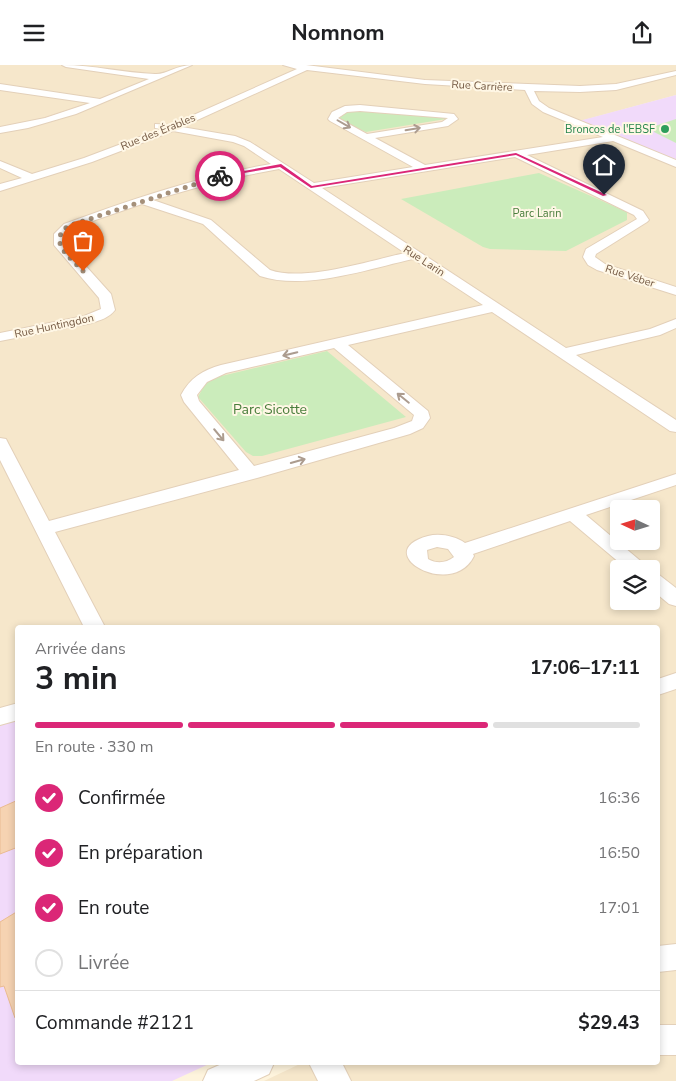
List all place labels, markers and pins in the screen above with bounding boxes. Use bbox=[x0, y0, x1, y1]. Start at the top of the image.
place label: Broncos de l'EBSF bbox=[565, 122, 655, 137]
marker: Broncos de l'EBSF bbox=[659, 123, 671, 135]
pin bbox=[583, 144, 625, 195]
pin bbox=[62, 220, 104, 271]

